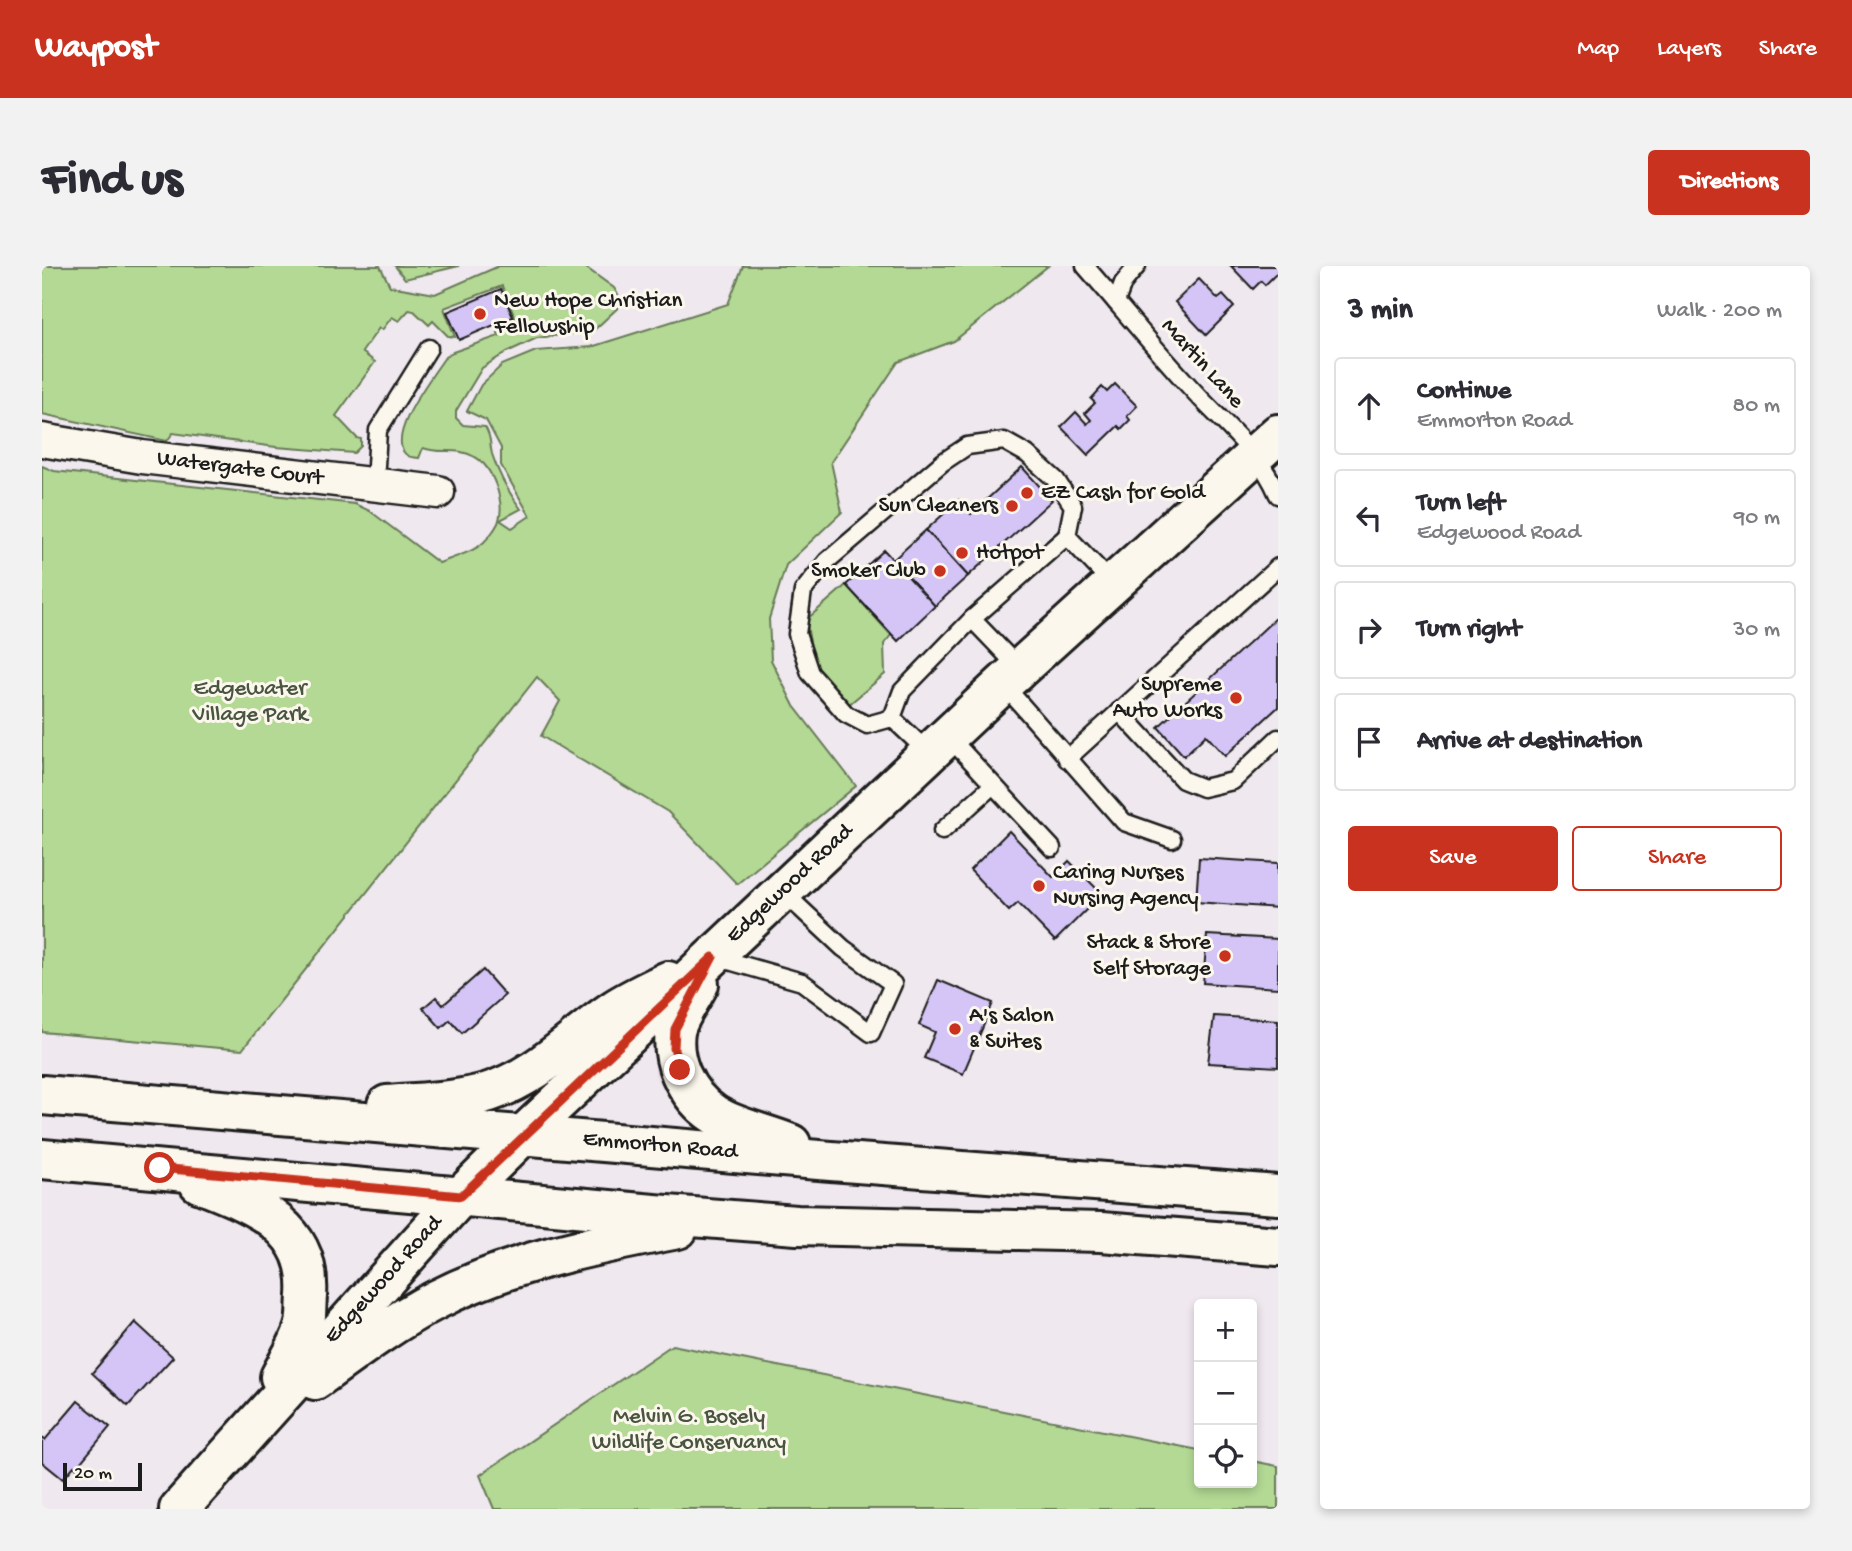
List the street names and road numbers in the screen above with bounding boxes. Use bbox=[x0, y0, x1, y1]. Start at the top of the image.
street label: Martin Lane bbox=[1155, 313, 1250, 415]
street label: Watergate Court bbox=[155, 445, 326, 493]
street label: Edgewood Road bbox=[721, 817, 860, 950]
street label: Emmorton Road bbox=[582, 1126, 740, 1166]
street label: Edgewood Road bbox=[319, 1209, 450, 1350]

